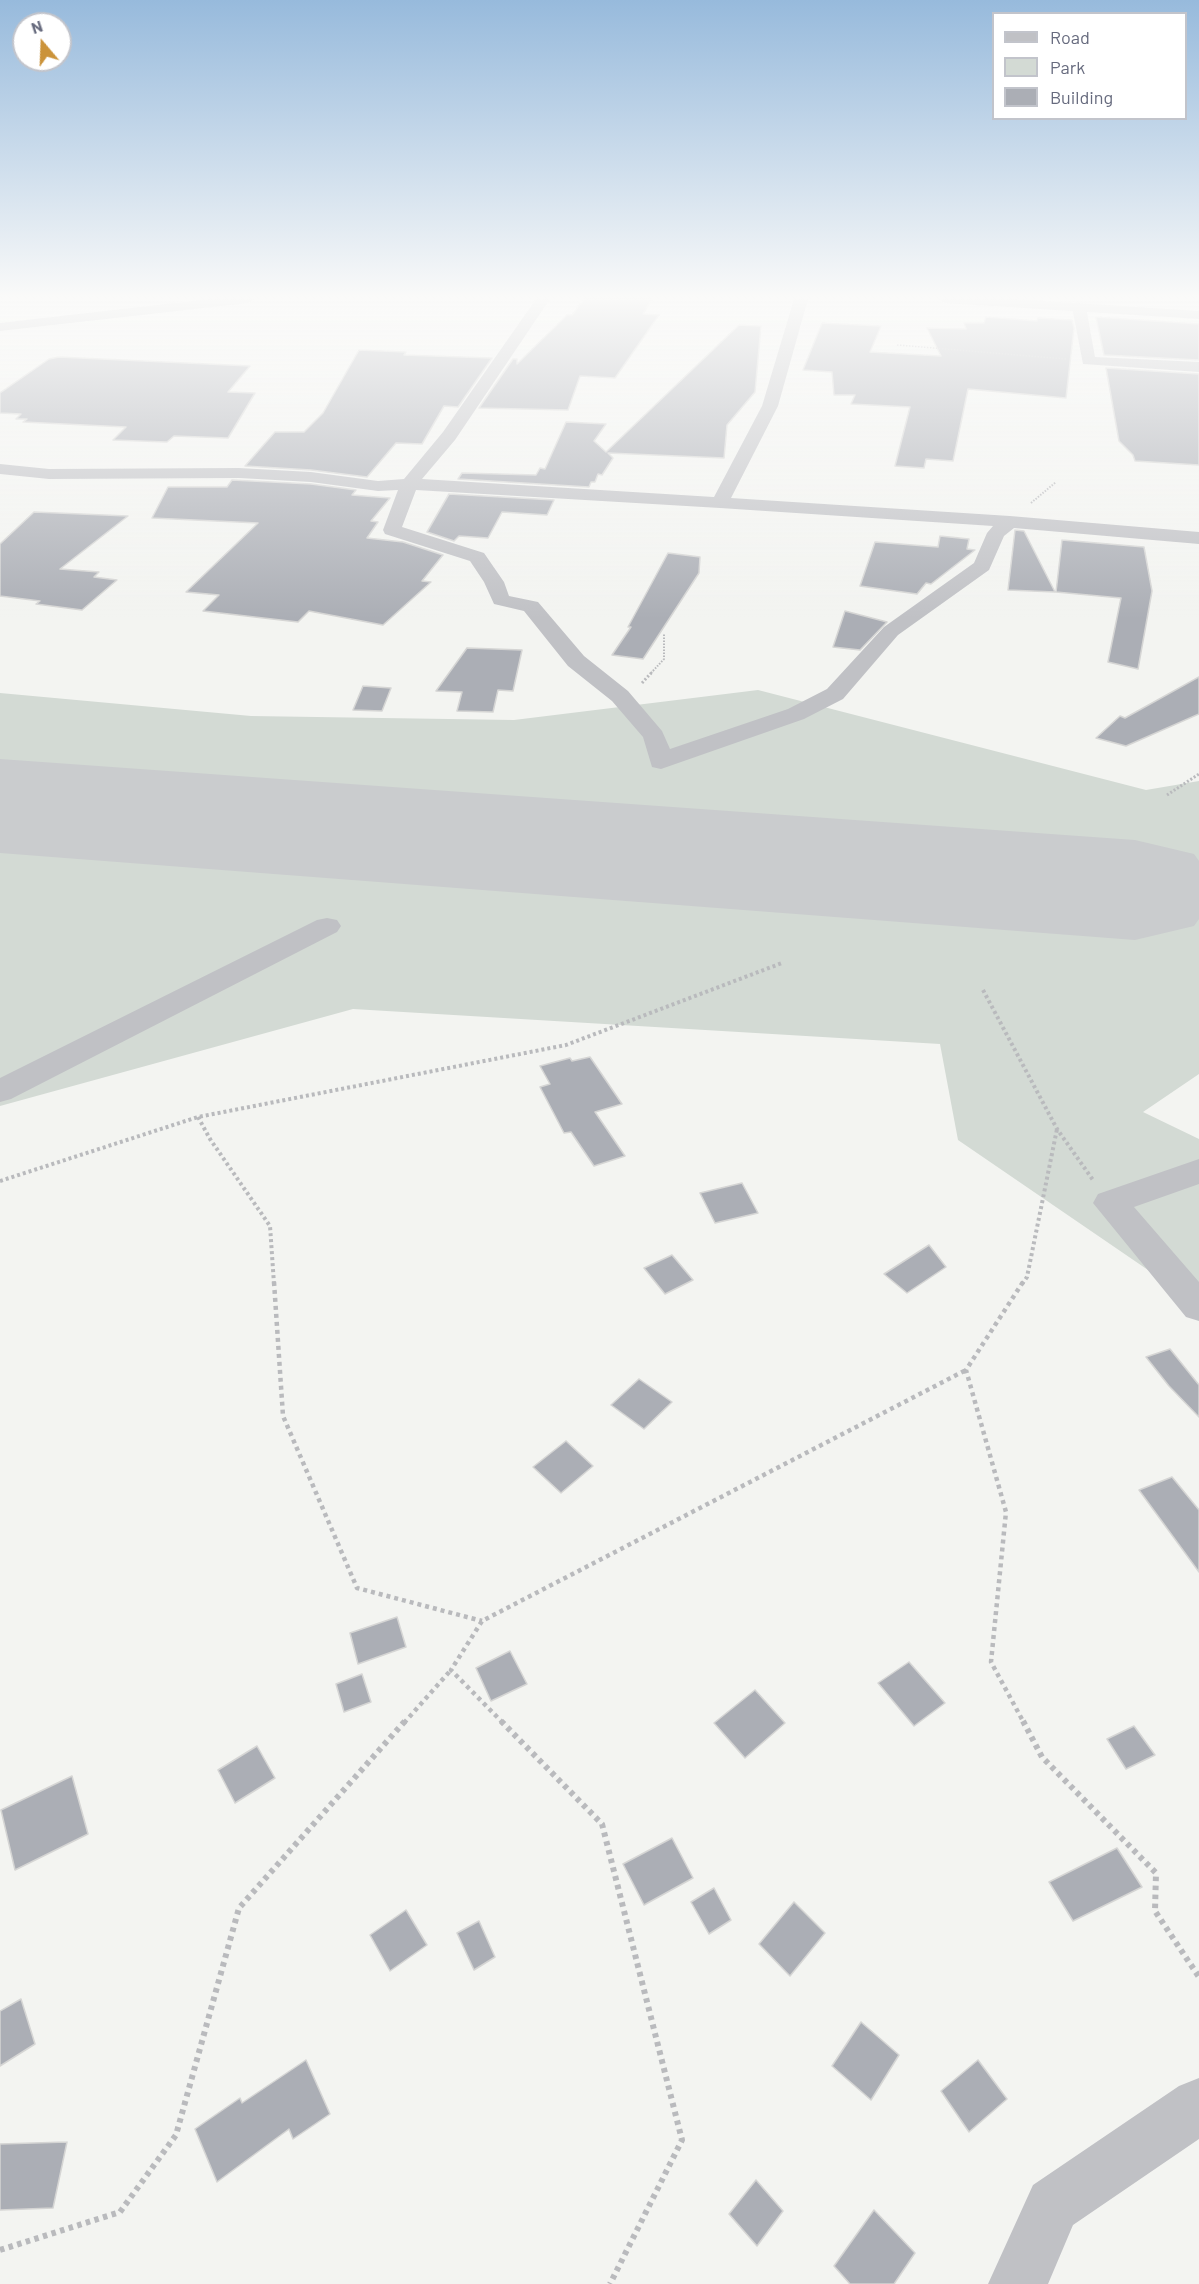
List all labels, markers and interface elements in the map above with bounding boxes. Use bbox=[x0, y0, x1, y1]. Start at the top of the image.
north arrow bbox=[12, 12, 72, 72]
legend bbox=[992, 12, 1187, 120]
text: N bbox=[28, 16, 45, 37]
text: Road bbox=[1050, 26, 1090, 48]
text: Park bbox=[1050, 56, 1085, 78]
text: Building bbox=[1050, 86, 1113, 108]

